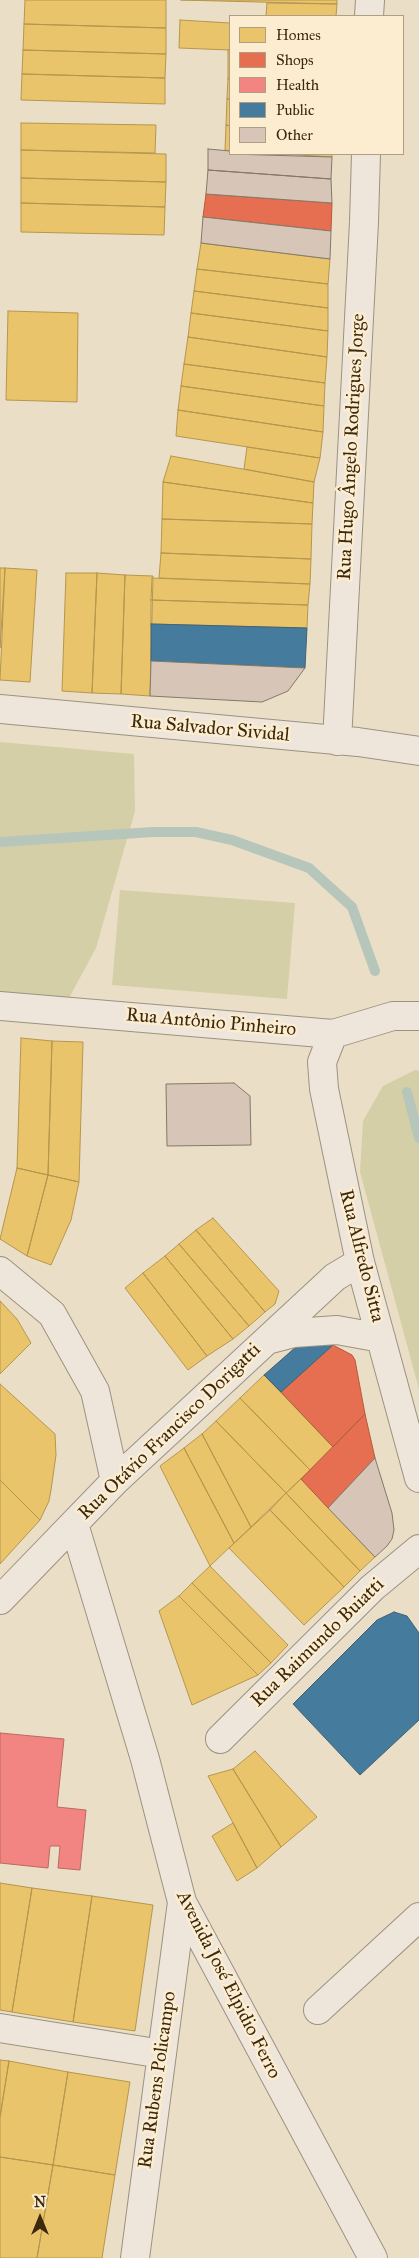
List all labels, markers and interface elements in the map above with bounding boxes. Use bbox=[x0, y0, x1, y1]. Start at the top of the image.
legend bbox=[229, 15, 404, 155]
text: Homes bbox=[276, 26, 321, 44]
text: Shops bbox=[276, 51, 314, 69]
text: Health bbox=[276, 76, 319, 94]
text: Public bbox=[276, 101, 314, 119]
text: Other bbox=[276, 126, 313, 144]
street label: Rua Hugo Ângelo Rodrigues Jorge bbox=[334, 313, 370, 581]
street label: Rua Salvador Sividal bbox=[129, 711, 291, 747]
street label: Rua Antônio Pinheiro bbox=[125, 1004, 297, 1042]
street label: Rua Alfredo Sitta bbox=[334, 1187, 388, 1325]
street label: Rua Otávio Francisco Dorigatti bbox=[74, 1339, 266, 1525]
street label: Rua Raimundo Buiatti bbox=[247, 1574, 389, 1712]
street label: Avenida José Elpidio Ferro bbox=[171, 1887, 285, 2083]
street label: Rua Rubens Policampo bbox=[134, 1990, 182, 2170]
north arrow bbox=[15, 2193, 65, 2243]
text: N bbox=[34, 2194, 46, 2211]

